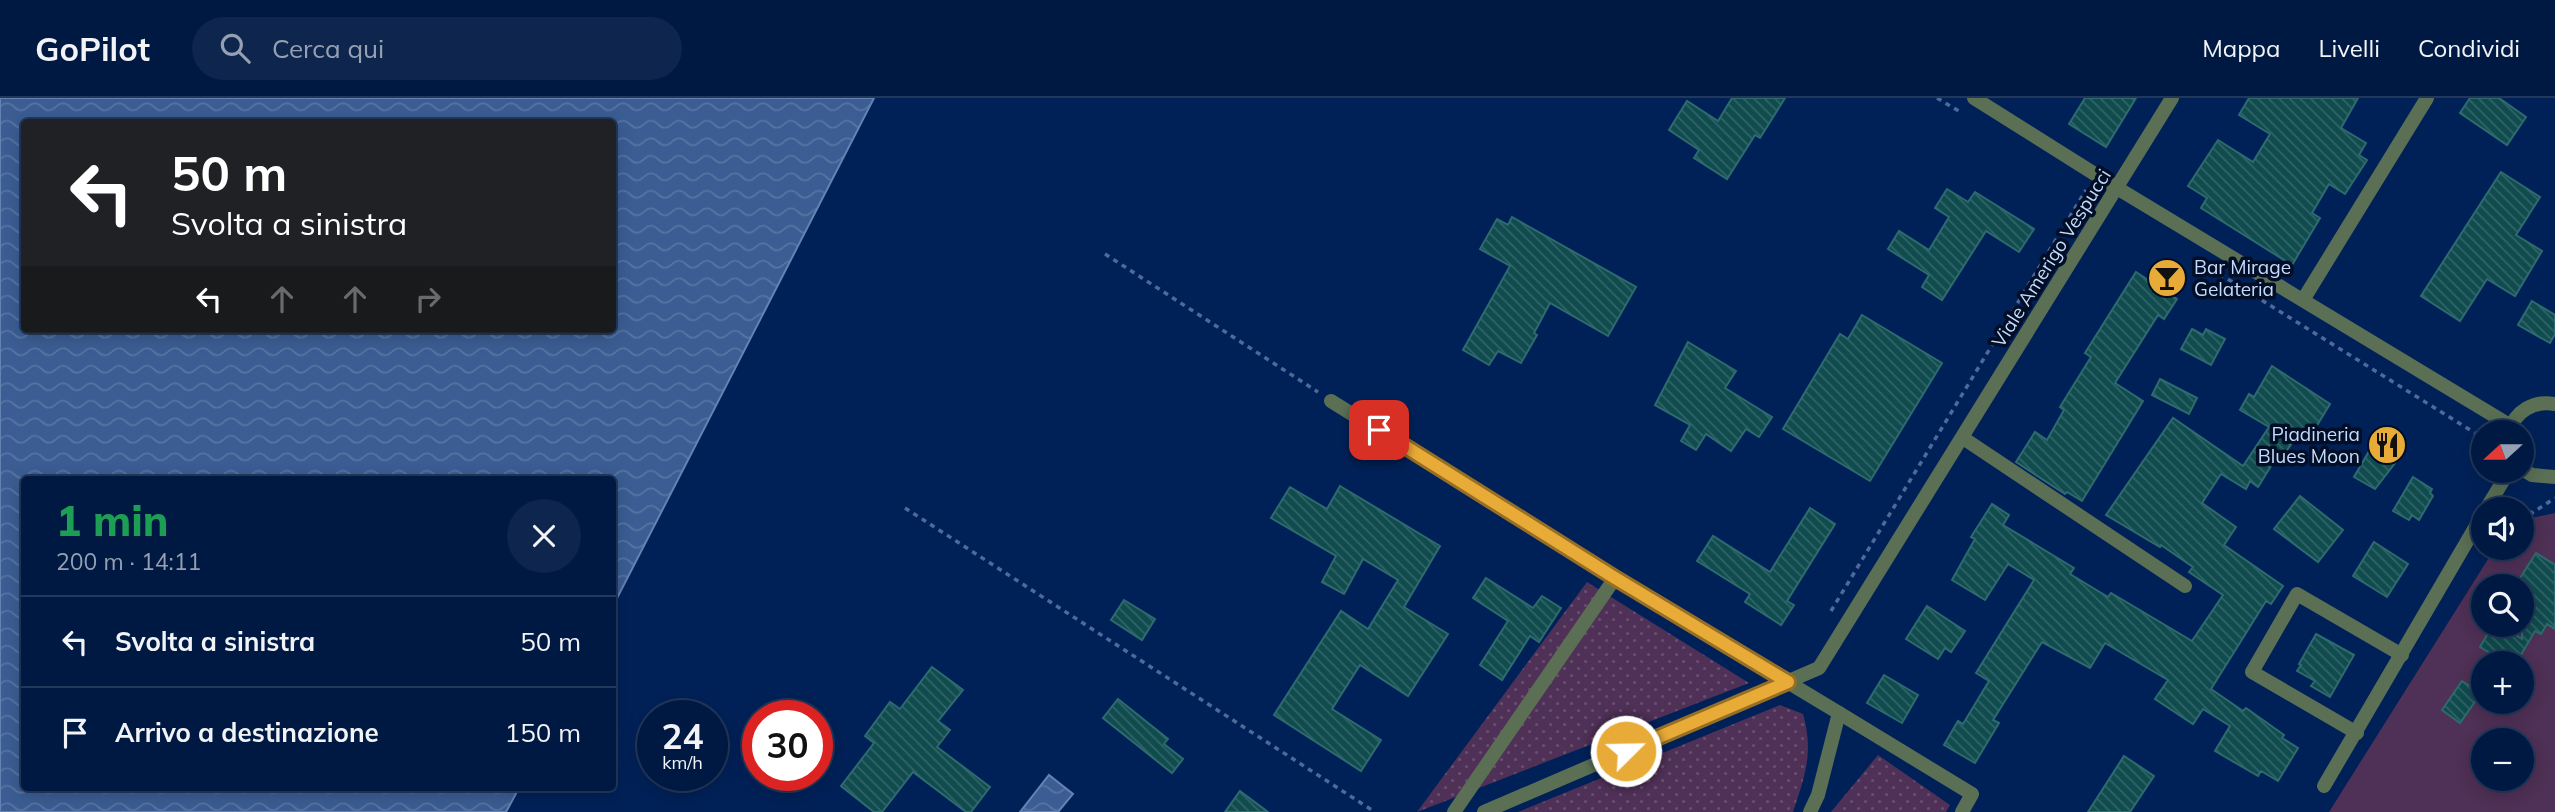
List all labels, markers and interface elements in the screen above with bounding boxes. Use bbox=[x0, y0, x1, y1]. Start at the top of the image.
search box bbox=[192, 17, 682, 80]
text: GoPilot bbox=[35, 28, 150, 69]
icon: search bbox=[216, 29, 254, 67]
text: Cerca qui bbox=[272, 32, 384, 65]
text: Mappa bbox=[2202, 33, 2280, 63]
text: Livelli bbox=[2318, 33, 2380, 63]
text: Condividi bbox=[2418, 33, 2520, 63]
text: 50 m bbox=[171, 142, 287, 203]
icon: left bbox=[56, 147, 147, 238]
street label: Viale Amerigo Vespucci bbox=[1986, 164, 2116, 352]
text: Svolta a sinistra bbox=[171, 203, 407, 243]
place label: Bar Mirage Gelateria bbox=[2194, 255, 2291, 301]
bar icon: Bar Mirage Gelateria bbox=[2146, 257, 2188, 299]
icon: left bbox=[190, 280, 228, 318]
icon: ahead bbox=[263, 280, 301, 318]
icon: ahead bbox=[336, 280, 374, 318]
icon: right bbox=[409, 280, 447, 318]
pin bbox=[1349, 400, 1409, 460]
icon: arrive bbox=[1360, 411, 1398, 449]
north arrow bbox=[2471, 420, 2534, 483]
map controls bbox=[2471, 420, 2534, 791]
place label: Piadineria Blues Moon bbox=[2258, 422, 2360, 468]
restaurant icon: Piadineria Blues Moon bbox=[2366, 424, 2408, 466]
text: 1 min bbox=[56, 494, 169, 547]
button: sound bbox=[2471, 497, 2534, 560]
button: close bbox=[507, 499, 581, 573]
text: 200 m · 14:11 bbox=[56, 547, 201, 576]
button: search bbox=[2471, 574, 2534, 637]
icon: left bbox=[56, 623, 94, 661]
text: Svolta a sinistra bbox=[115, 625, 315, 658]
text: 50 m bbox=[520, 625, 581, 658]
button: + bbox=[2471, 651, 2534, 714]
speed limit sign: 30 bbox=[742, 700, 833, 791]
icon: arrive bbox=[56, 714, 94, 752]
text: 24 bbox=[661, 714, 704, 758]
position arrow bbox=[1589, 714, 1663, 788]
text: Arrivo a destinazione bbox=[115, 716, 379, 749]
text: 150 m bbox=[505, 716, 581, 749]
button: − bbox=[2471, 728, 2534, 791]
text: km/h bbox=[662, 751, 703, 774]

